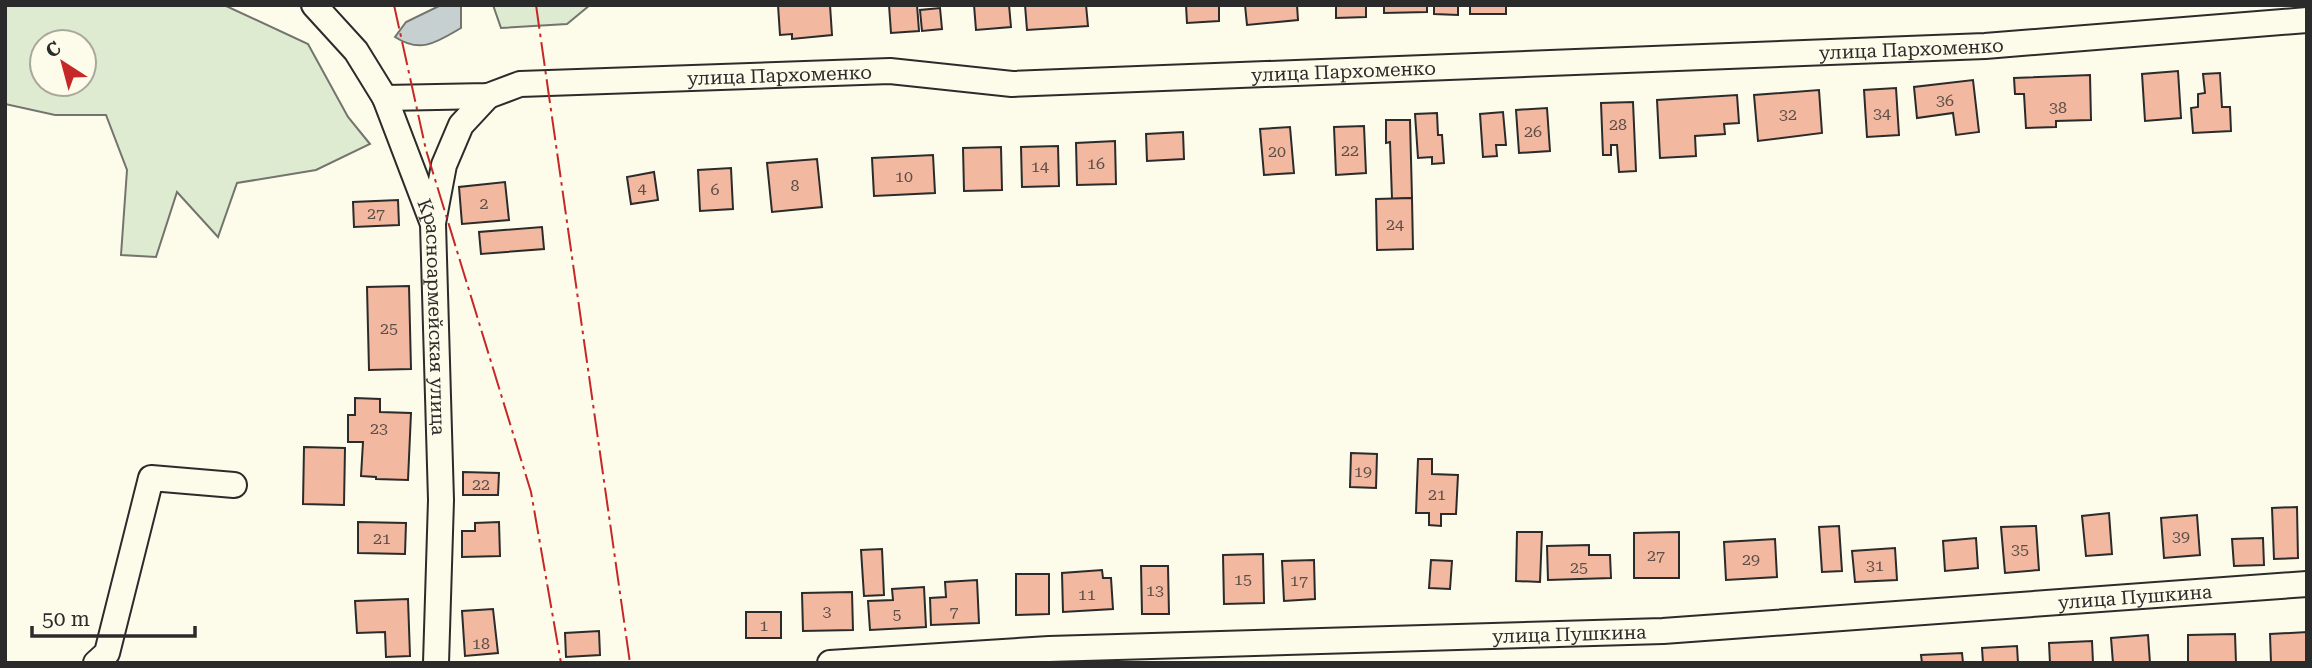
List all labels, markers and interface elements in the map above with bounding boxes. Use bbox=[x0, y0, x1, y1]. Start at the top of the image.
north arrow bbox=[28, 28, 98, 98]
street label: улица Пархоменко bbox=[1818, 33, 2004, 64]
text: С bbox=[41, 36, 65, 63]
street label: улица Пархоменко bbox=[1251, 56, 1436, 86]
street label: улица Пархоменко bbox=[687, 60, 872, 90]
house number: 36 bbox=[1936, 91, 1954, 110]
house number: 38 bbox=[2049, 98, 2067, 117]
house number: 34 bbox=[1873, 104, 1891, 123]
house number: 32 bbox=[1779, 105, 1797, 124]
house number: 28 bbox=[1609, 115, 1627, 134]
house number: 26 bbox=[1524, 122, 1542, 141]
house number: 22 bbox=[1341, 141, 1359, 160]
house number: 20 bbox=[1268, 142, 1286, 161]
house number: 16 bbox=[1087, 154, 1105, 173]
house number: 14 bbox=[1031, 157, 1049, 176]
house number: 10 bbox=[895, 167, 913, 186]
house number: 8 bbox=[791, 176, 800, 195]
house number: 4 bbox=[638, 179, 647, 198]
house number: 6 bbox=[711, 180, 720, 199]
house number: 2 bbox=[480, 194, 489, 213]
street label: Красноармейская улица bbox=[413, 195, 451, 437]
house number: 27 bbox=[367, 204, 385, 223]
house number: 24 bbox=[1386, 215, 1404, 234]
house number: 25 bbox=[380, 319, 398, 338]
house number: 23 bbox=[370, 419, 388, 438]
house number: 19 bbox=[1354, 462, 1372, 481]
house number: 22 bbox=[472, 475, 490, 494]
house number: 21 bbox=[1428, 485, 1446, 504]
house number: 39 bbox=[2172, 527, 2190, 546]
house number: 21 bbox=[373, 529, 391, 548]
house number: 35 bbox=[2011, 540, 2029, 559]
house number: 27 bbox=[1647, 546, 1665, 565]
house number: 29 bbox=[1742, 550, 1760, 569]
house number: 31 bbox=[1866, 556, 1884, 575]
house number: 25 bbox=[1570, 558, 1588, 577]
house number: 15 bbox=[1234, 570, 1252, 589]
house number: 17 bbox=[1290, 571, 1308, 590]
street label: улица Пушкина bbox=[2057, 579, 2214, 614]
house number: 13 bbox=[1146, 581, 1164, 600]
house number: 11 bbox=[1078, 585, 1096, 604]
scale bar bbox=[32, 594, 194, 638]
house number: 3 bbox=[823, 602, 832, 621]
house number: 7 bbox=[950, 602, 959, 621]
house number: 5 bbox=[893, 605, 902, 624]
text: 50 m bbox=[42, 607, 90, 631]
house number: 1 bbox=[760, 616, 769, 635]
street label: улица Пушкина bbox=[1492, 620, 1648, 648]
house number: 18 bbox=[472, 634, 490, 653]

